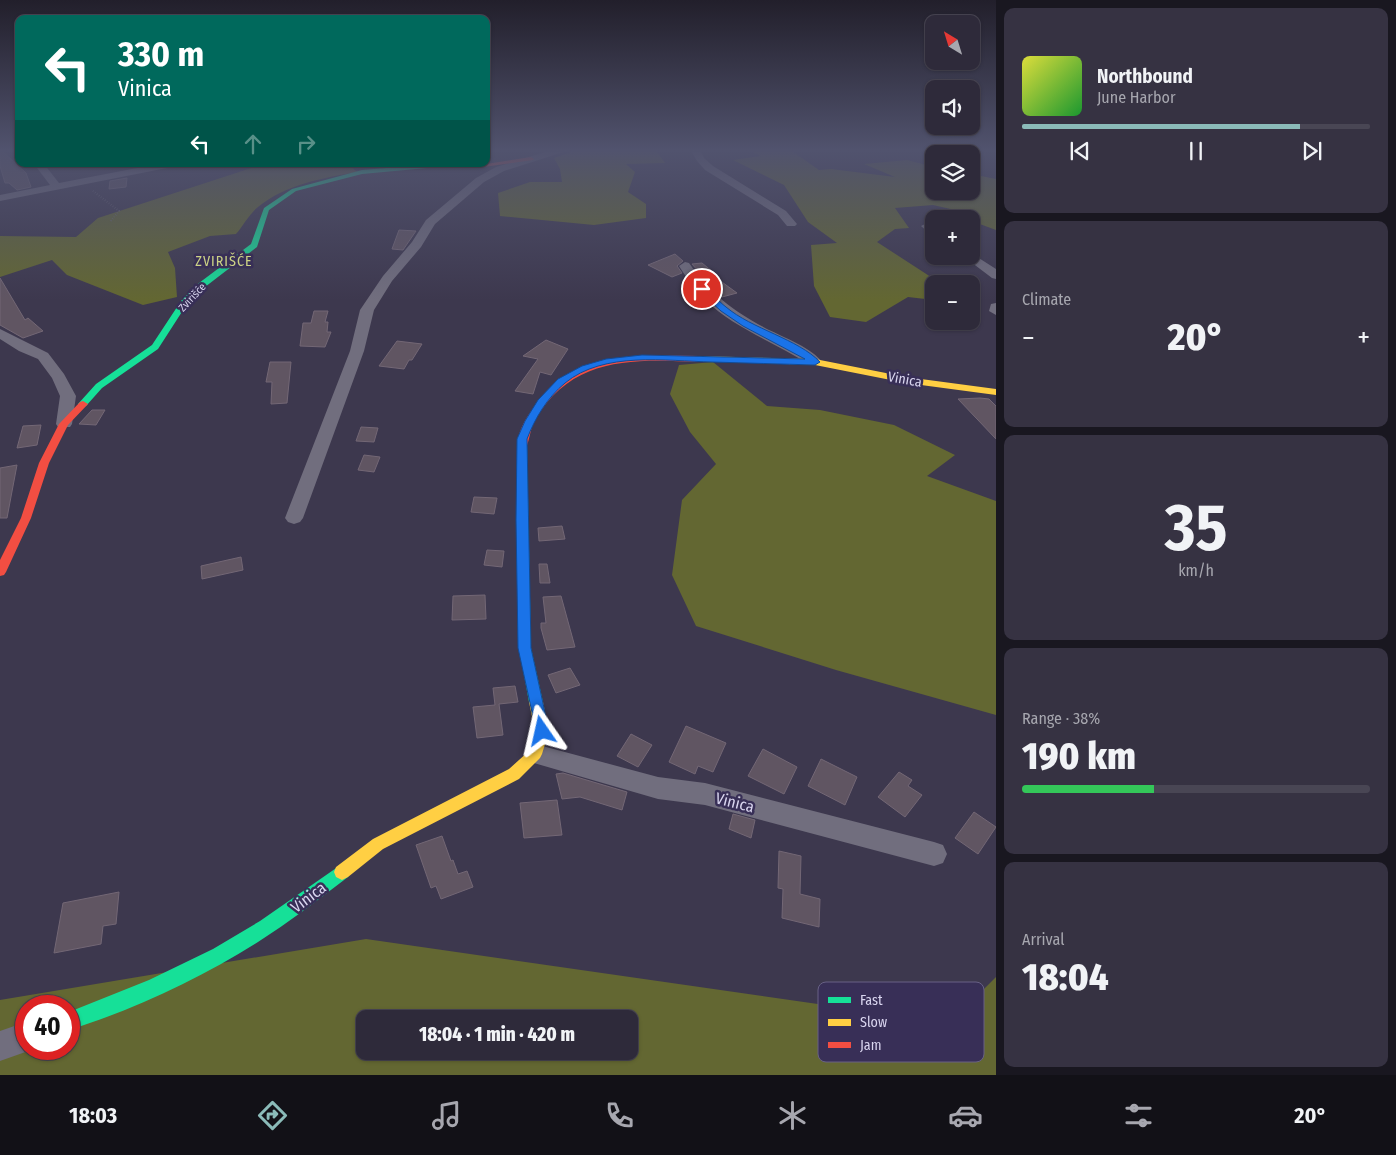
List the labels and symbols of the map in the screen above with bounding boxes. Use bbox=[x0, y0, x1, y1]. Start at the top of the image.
north arrow bbox=[925, 15, 980, 70]
district label: ZVIRIŠĆE bbox=[195, 252, 253, 270]
pin bbox=[681, 268, 723, 310]
street label: Zvirišće bbox=[176, 280, 209, 314]
street label: Vinica bbox=[887, 368, 923, 391]
position arrow bbox=[515, 704, 567, 756]
street label: Vinica bbox=[714, 789, 756, 816]
street label: Vinica bbox=[287, 878, 330, 917]
legend bbox=[818, 982, 984, 1062]
text: Fast bbox=[860, 992, 883, 1009]
speed limit sign: 40 bbox=[15, 995, 80, 1060]
text: Slow bbox=[860, 1014, 887, 1031]
text: Jam bbox=[860, 1037, 881, 1054]

